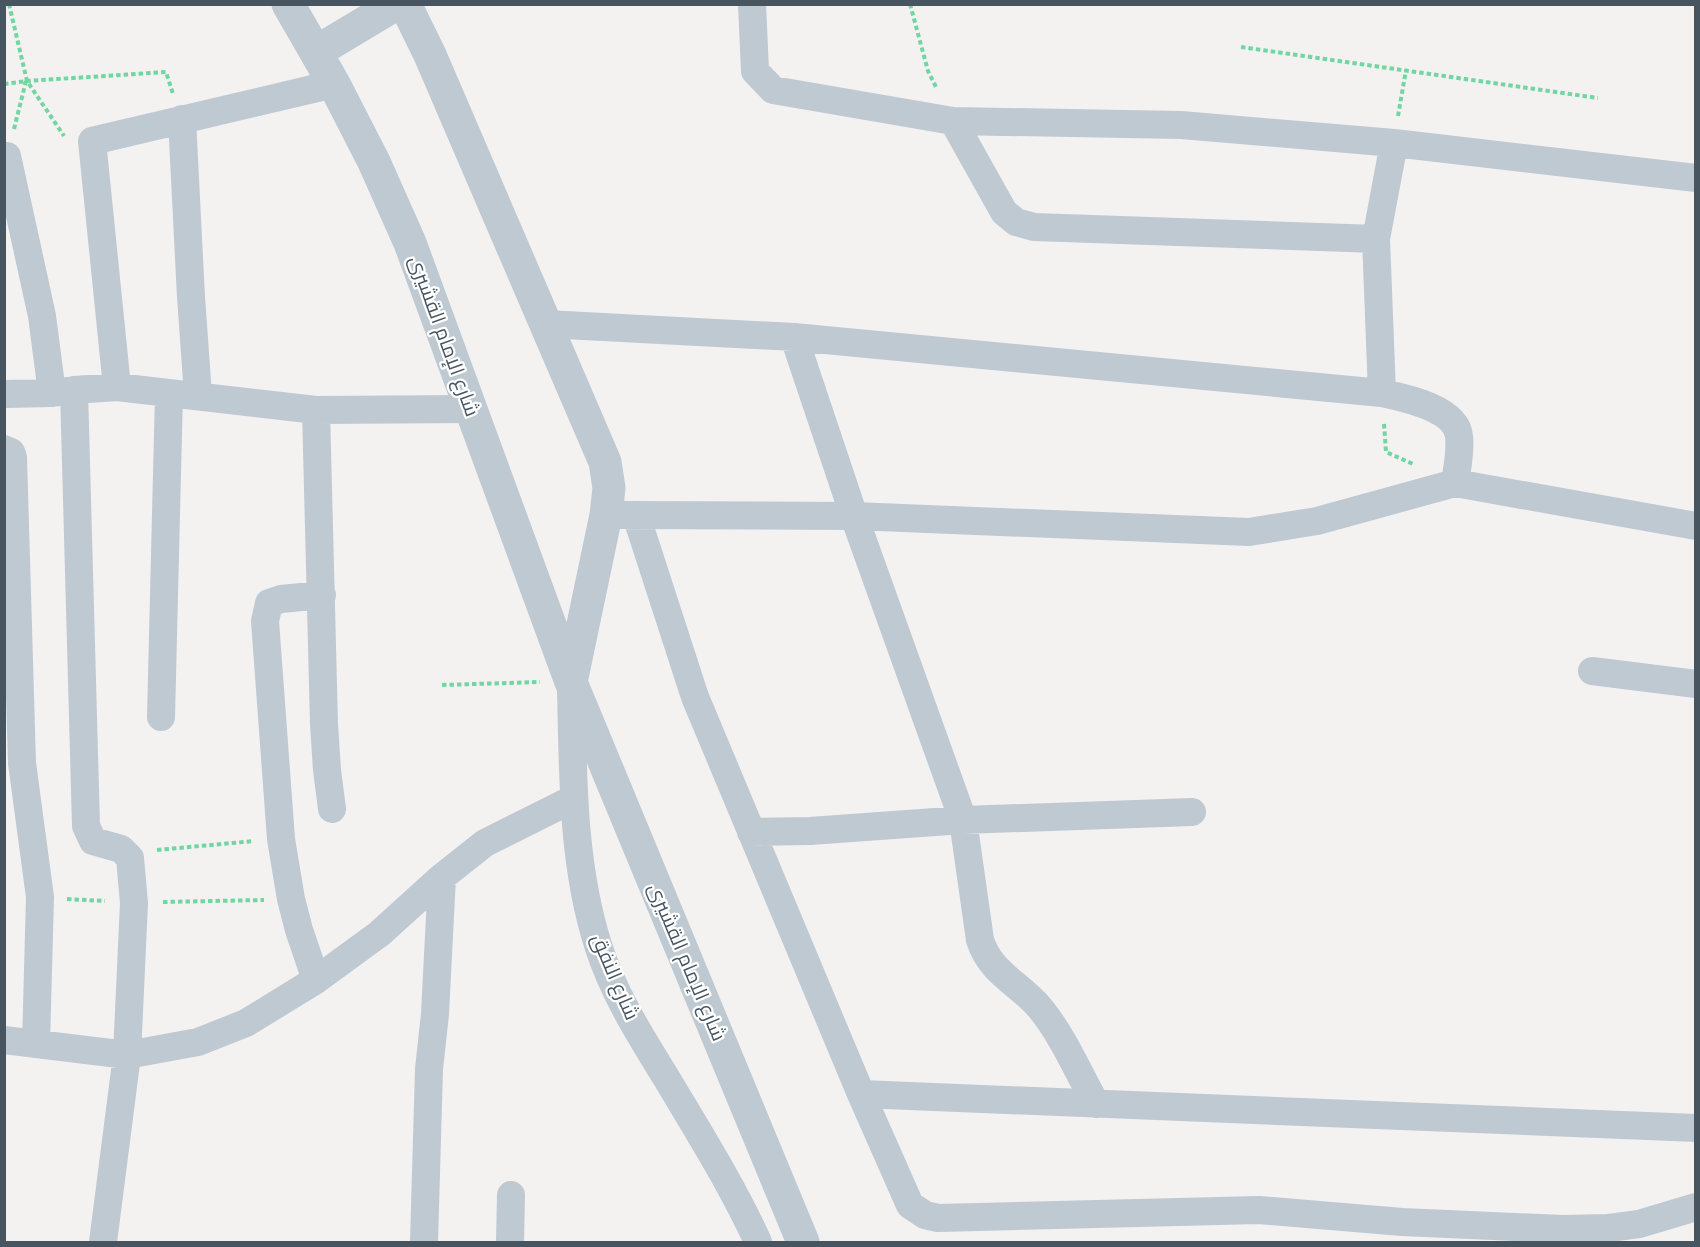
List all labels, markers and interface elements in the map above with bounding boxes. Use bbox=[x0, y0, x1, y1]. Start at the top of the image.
street label: شارع الإمام القشيرى bbox=[402, 252, 486, 420]
street label: شارع الإمام القشيرى bbox=[642, 879, 732, 1045]
street label: شارع النفق bbox=[585, 930, 645, 1024]

